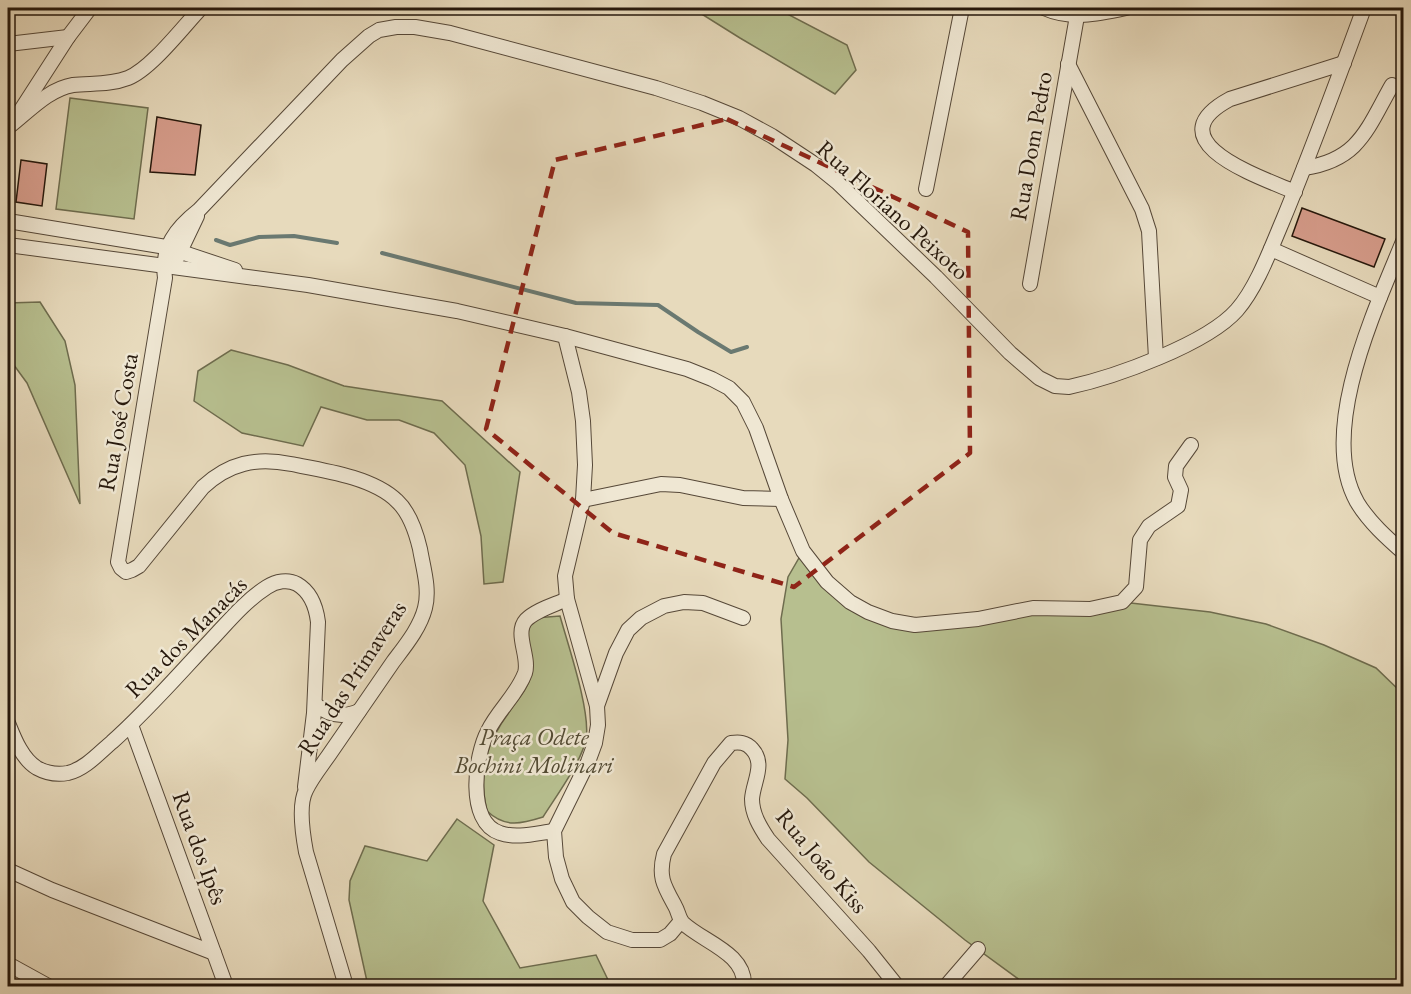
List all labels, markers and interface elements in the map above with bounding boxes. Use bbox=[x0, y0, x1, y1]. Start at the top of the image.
street label: Rua Dom Pedro bbox=[1002, 69, 1059, 223]
street label: Rua Floriano Peixoto bbox=[810, 133, 976, 287]
street label: Rua José Costa bbox=[90, 350, 145, 493]
street label: Rua dos Manacás bbox=[118, 569, 253, 704]
street label: Rua das Primaveras bbox=[290, 595, 413, 761]
park label: Praça Odete Bochini Molinari bbox=[454, 721, 614, 780]
street label: Rua dos Ipês bbox=[166, 787, 235, 909]
street label: Rua João Kiss bbox=[769, 802, 875, 920]

